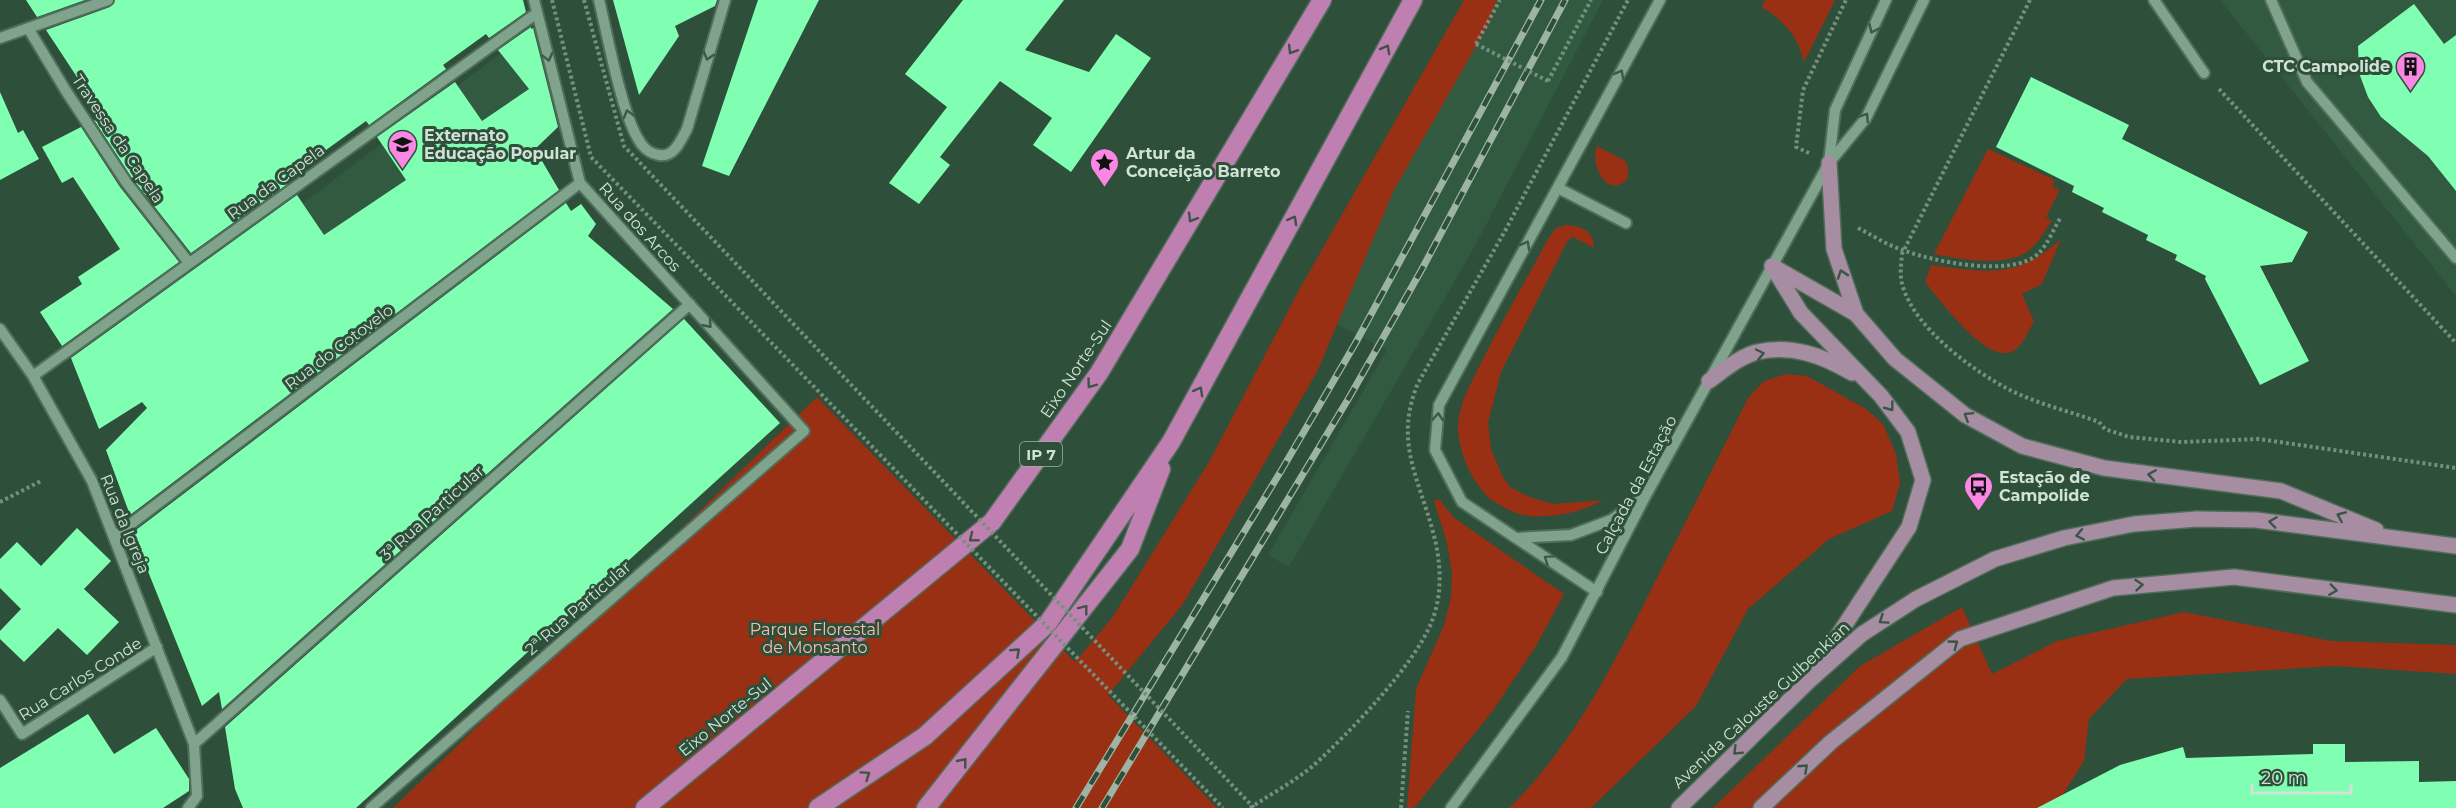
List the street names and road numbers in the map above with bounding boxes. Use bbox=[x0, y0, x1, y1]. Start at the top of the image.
street label: Travessa da Capela bbox=[68, 71, 168, 207]
street label: Rua da Capela bbox=[224, 140, 328, 224]
street label: Rua dos Arcos bbox=[595, 179, 685, 276]
street label: Rua do Cotovelo bbox=[281, 300, 397, 394]
street label: Eixo Norte-Sul bbox=[1036, 316, 1116, 422]
street label: Calçada da Estação bbox=[1591, 412, 1681, 558]
road number: IP 7 bbox=[1020, 442, 1062, 466]
street label: 3ª Rua Particular bbox=[376, 461, 488, 565]
street label: Rua da Igreja bbox=[96, 471, 154, 577]
street label: 2ª Rua Particular bbox=[521, 557, 635, 659]
street label: Avenida Calouste Gulbenkian bbox=[1668, 618, 1854, 792]
street label: Rua Carlos Conde bbox=[15, 633, 145, 725]
street label: Eixo Norte-Sul bbox=[675, 674, 775, 760]

